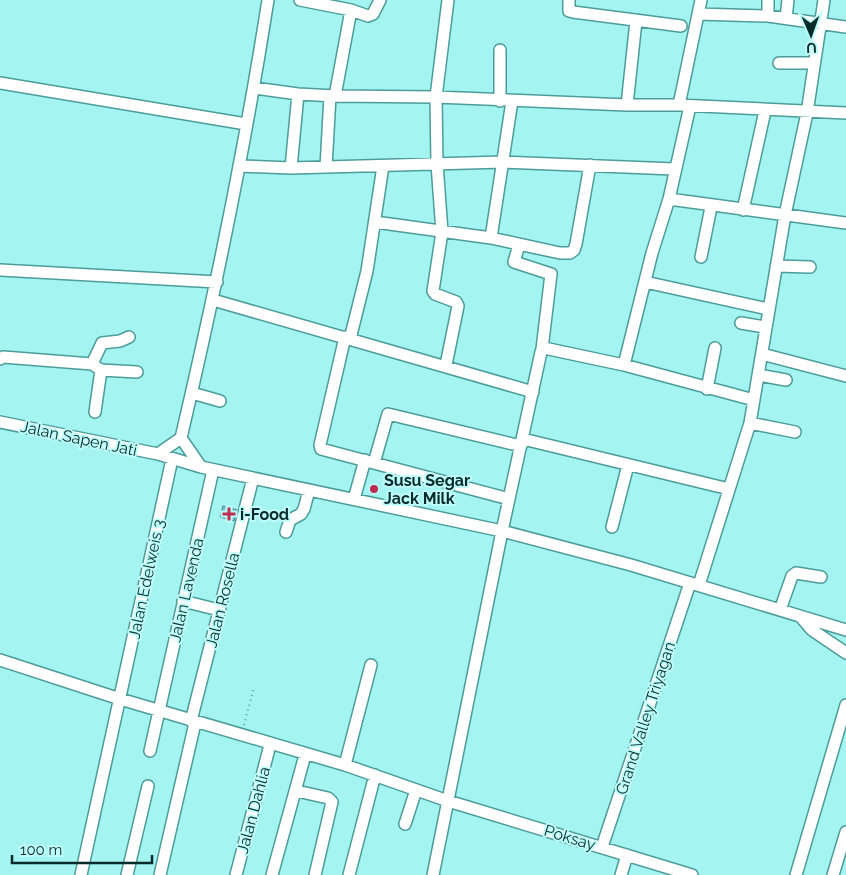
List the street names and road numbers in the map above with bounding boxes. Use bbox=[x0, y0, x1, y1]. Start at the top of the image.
street label: Jalan Sapen Jati bbox=[19, 417, 139, 460]
street label: Jalan Edelweis 3 bbox=[125, 518, 168, 641]
street label: Jalan Lavenda bbox=[165, 536, 208, 644]
street label: Jalan Rosella bbox=[202, 551, 243, 649]
street label: Grand Valley Triyagan bbox=[612, 639, 679, 797]
street label: Jalan Dahlia bbox=[233, 765, 274, 855]
street label: Poksay bbox=[542, 821, 598, 854]

